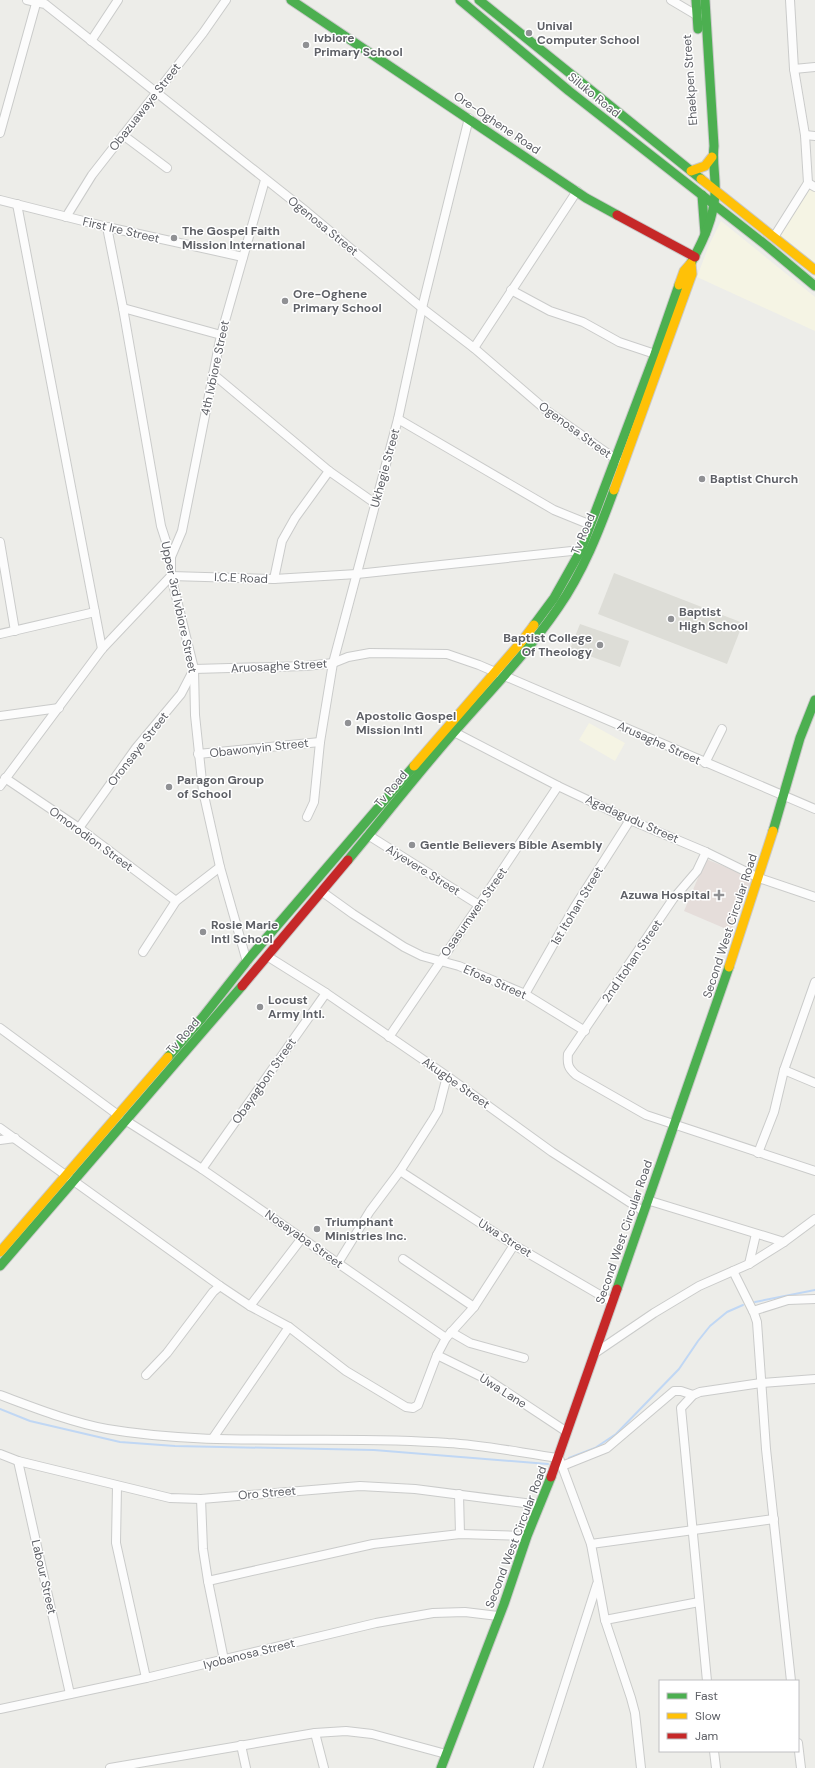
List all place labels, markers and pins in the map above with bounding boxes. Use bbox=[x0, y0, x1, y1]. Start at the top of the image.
place label: Unival Computer School bbox=[537, 18, 640, 48]
marker: Unival Computer School bbox=[524, 28, 534, 38]
place label: Ivbiore Primary School bbox=[314, 30, 403, 60]
marker: Ivbiore Primary School bbox=[301, 40, 311, 50]
place label: The Gospel Faith Mission International bbox=[182, 223, 305, 253]
marker: The Gospel Faith Mission International bbox=[169, 233, 179, 243]
place label: Ore-Oghene Primary School bbox=[293, 286, 382, 316]
marker: Ore-Oghene Primary School bbox=[280, 296, 290, 306]
place label: Baptist Church bbox=[710, 471, 798, 487]
marker: Baptist Church bbox=[697, 474, 707, 484]
place label: Baptist High School bbox=[679, 604, 748, 634]
marker: Baptist High School bbox=[666, 614, 676, 624]
place label: Baptist College Of Theology bbox=[503, 630, 593, 660]
marker: Baptist College Of Theology bbox=[595, 640, 605, 650]
place label: Apostolic Gospel Mission Intl bbox=[356, 708, 456, 738]
marker: Apostolic Gospel Mission Intl bbox=[343, 718, 353, 728]
place label: Paragon Group of School bbox=[177, 772, 264, 802]
marker: Paragon Group of School bbox=[164, 782, 174, 792]
place label: Gentle Believers Bible Asembly bbox=[420, 837, 603, 853]
marker: Gentle Believers Bible Asembly bbox=[407, 840, 417, 850]
place label: Azuwa Hospital bbox=[620, 887, 710, 903]
marker: Azuwa Hospital bbox=[713, 889, 725, 901]
place label: Rosie Marie Intl School bbox=[211, 917, 278, 947]
marker: Rosie Marie Intl School bbox=[198, 927, 208, 937]
place label: Locust Army Intl. bbox=[268, 992, 325, 1022]
marker: Locust Army Intl. bbox=[255, 1002, 265, 1012]
place label: Triumphant Ministries Inc. bbox=[325, 1214, 407, 1244]
marker: Triumphant Ministries Inc. bbox=[312, 1224, 322, 1234]

